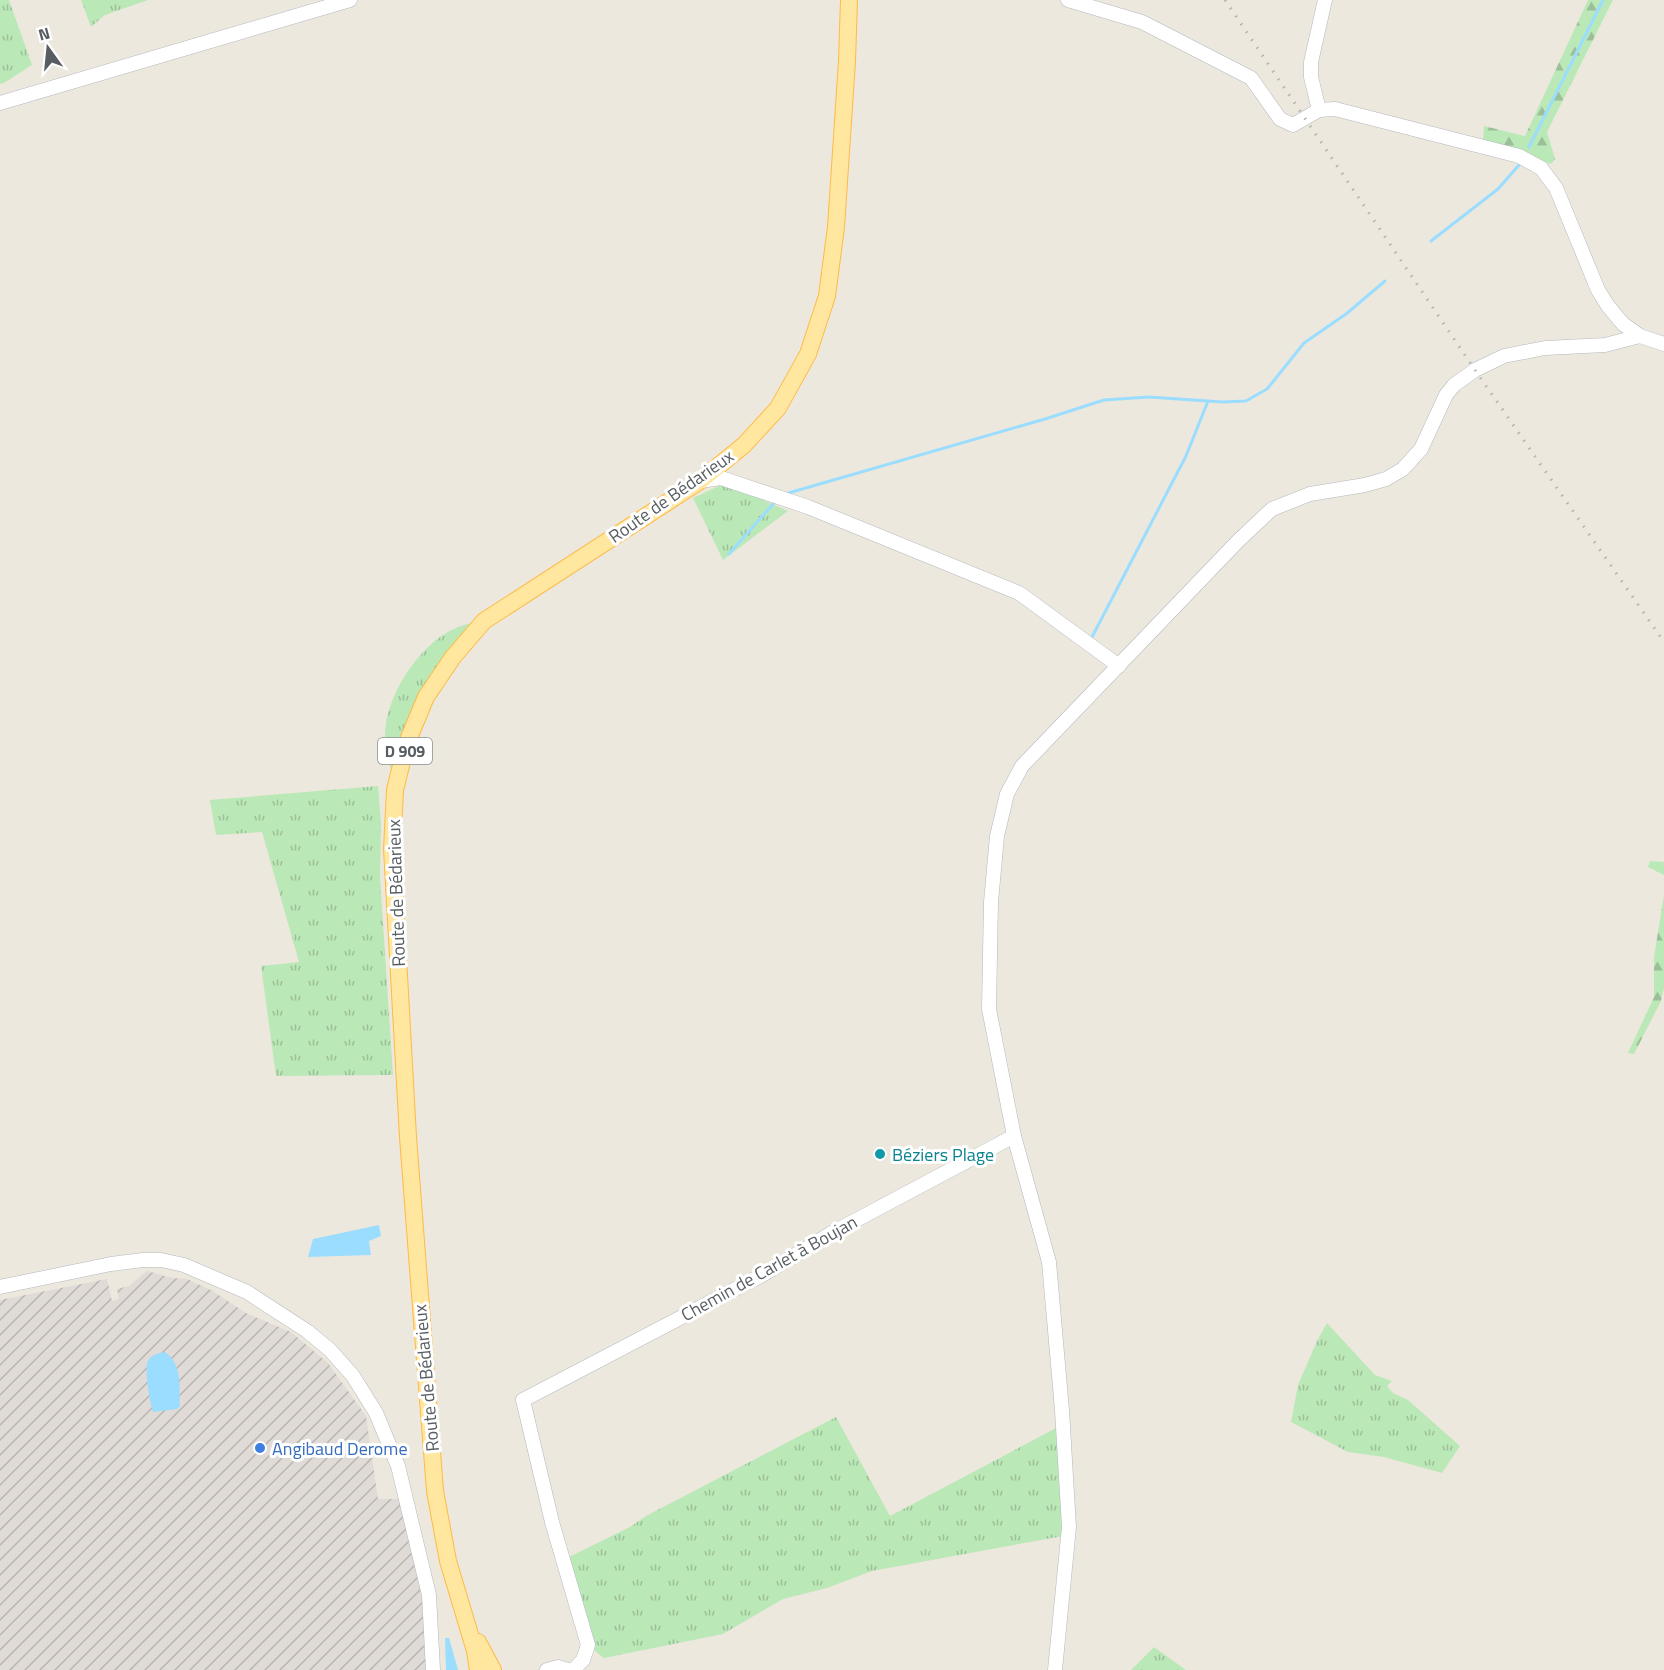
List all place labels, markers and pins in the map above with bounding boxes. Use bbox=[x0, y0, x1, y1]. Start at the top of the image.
place label: Béziers Plage bbox=[892, 1141, 994, 1168]
marker: Béziers Plage bbox=[873, 1147, 887, 1161]
place label: Angibaud Derome bbox=[272, 1435, 408, 1462]
marker: Angibaud Derome bbox=[253, 1441, 267, 1455]

